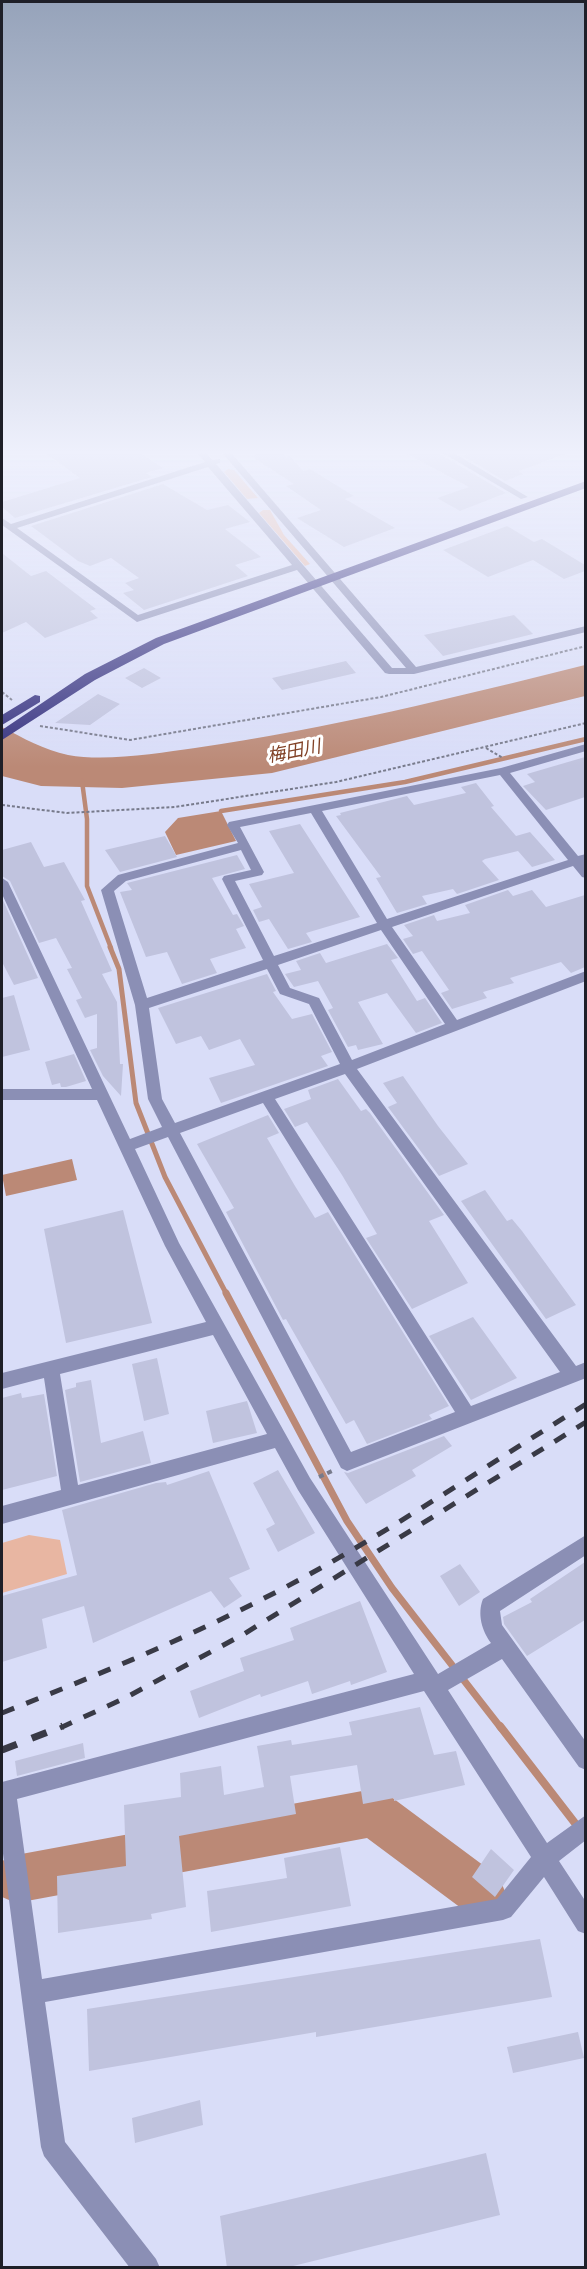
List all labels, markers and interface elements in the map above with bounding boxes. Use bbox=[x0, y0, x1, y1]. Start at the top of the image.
water label: 梅田川 bbox=[265, 736, 323, 768]

